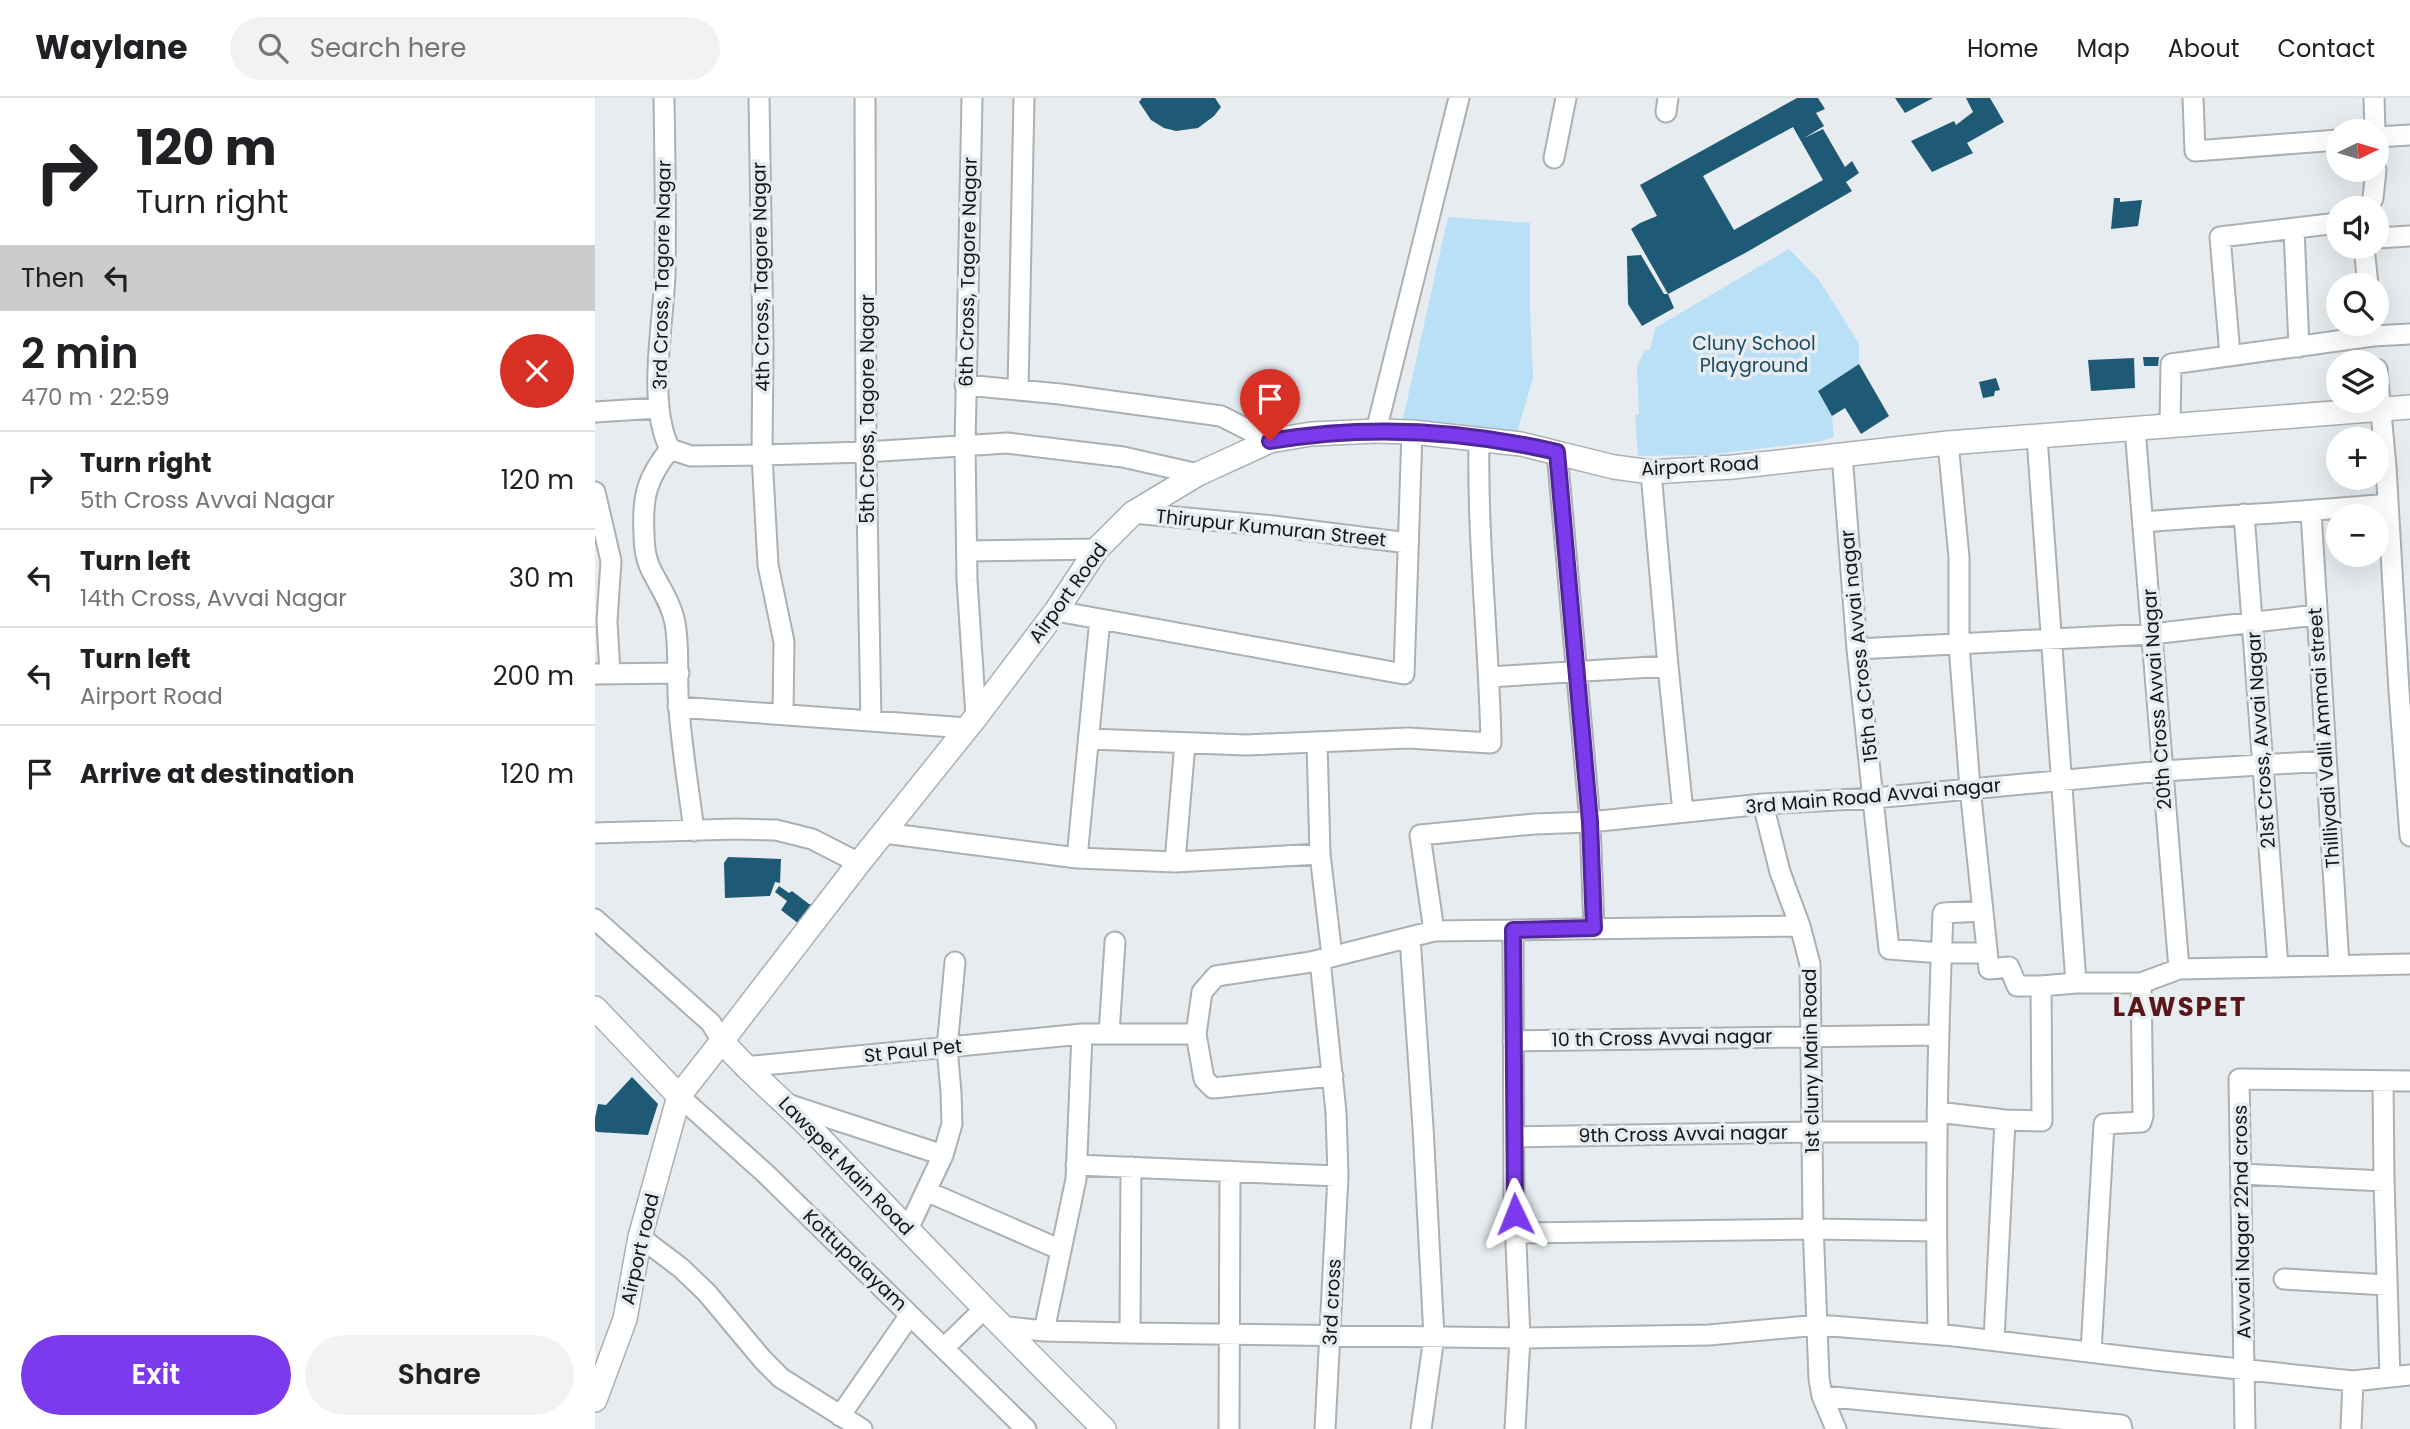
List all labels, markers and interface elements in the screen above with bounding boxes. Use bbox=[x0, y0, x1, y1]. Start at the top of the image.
search box bbox=[230, 17, 720, 80]
text: Waylane bbox=[35, 24, 188, 71]
icon: search bbox=[254, 29, 292, 67]
text: Search here bbox=[310, 30, 466, 66]
text: Home bbox=[1967, 32, 2039, 65]
text: Map bbox=[2077, 32, 2130, 65]
text: About bbox=[2168, 32, 2239, 65]
text: Contact bbox=[2277, 32, 2375, 65]
text: 120 m bbox=[136, 114, 277, 182]
north arrow bbox=[2326, 119, 2389, 182]
map controls bbox=[2326, 119, 2389, 567]
icon: right bbox=[21, 126, 112, 217]
street label: 6th Cross, Tagore Nagar bbox=[952, 157, 984, 387]
street label: 3rd Cross, Tagore Nagar bbox=[646, 160, 678, 390]
street label: 4th Cross, Tagore Nagar bbox=[745, 162, 777, 392]
text: Turn right bbox=[136, 179, 288, 224]
button: sound bbox=[2326, 196, 2389, 259]
icon: left bbox=[98, 259, 136, 297]
text: Then bbox=[21, 260, 84, 296]
button: search bbox=[2326, 273, 2389, 336]
street label: 5th Cross, Tagore Nagar bbox=[854, 294, 881, 524]
text: 2 min bbox=[21, 324, 139, 383]
park label: Cluny School Playground bbox=[1692, 330, 1816, 379]
button: close bbox=[500, 334, 574, 408]
button: layers bbox=[2326, 350, 2389, 413]
pin bbox=[1240, 369, 1300, 441]
icon: arrive bbox=[1251, 380, 1289, 418]
text: 470 m · 22:59 bbox=[21, 381, 170, 413]
button: + bbox=[2326, 427, 2389, 490]
text: Turn right bbox=[80, 445, 212, 481]
street label: Airport Road bbox=[1640, 449, 1760, 483]
icon: right bbox=[21, 461, 59, 499]
text: 120 m bbox=[501, 462, 574, 498]
text: 5th Cross Avvai Nagar bbox=[80, 484, 335, 516]
street label: Thirupur Kumuran Street bbox=[1154, 502, 1388, 554]
button: − bbox=[2326, 504, 2389, 567]
street label: 15th a Cross Avvai nagar bbox=[1833, 529, 1885, 763]
street label: Airport Road bbox=[1022, 537, 1114, 649]
text: Turn left bbox=[80, 543, 191, 579]
icon: left bbox=[21, 559, 59, 597]
text: 30 m bbox=[509, 560, 574, 596]
text: 14th Cross, Avvai Nagar bbox=[80, 582, 347, 614]
street label: 20th Cross Avvai Nagar bbox=[2136, 588, 2178, 810]
street label: Thilliyadi Valli Ammai street bbox=[2301, 607, 2347, 869]
street label: 21st Cross, Avvai Nagar bbox=[2240, 631, 2282, 849]
text: Turn left bbox=[80, 641, 191, 677]
icon: left bbox=[21, 657, 59, 695]
text: 200 m bbox=[493, 658, 574, 694]
text: Airport Road bbox=[80, 680, 223, 712]
icon: arrive bbox=[21, 755, 59, 793]
text: Arrive at destination bbox=[80, 756, 355, 792]
text: 120 m bbox=[501, 756, 574, 792]
street label: 3rd Main Road Avvai nagar bbox=[1744, 771, 2002, 821]
street label: 1st cluny Main Road bbox=[1796, 968, 1826, 1154]
district label: LAWSPET bbox=[2113, 989, 2247, 1025]
street label: 10 th Cross Avvai nagar bbox=[1551, 1023, 1773, 1053]
street label: St Paul Pet bbox=[863, 1032, 964, 1070]
street label: Lawspet Main Road bbox=[772, 1091, 920, 1241]
street label: Avvvai Nagar 22nd cross bbox=[2226, 1105, 2258, 1339]
street label: 9th Cross Avvai nagar bbox=[1578, 1119, 1788, 1149]
position arrow bbox=[1478, 1177, 1552, 1251]
street label: Airport road bbox=[614, 1191, 666, 1307]
street label: Kottupalayam bbox=[797, 1203, 913, 1317]
street label: 3rd cross bbox=[1316, 1258, 1348, 1346]
button: Exit bbox=[21, 1335, 291, 1415]
button: Share bbox=[305, 1335, 574, 1415]

